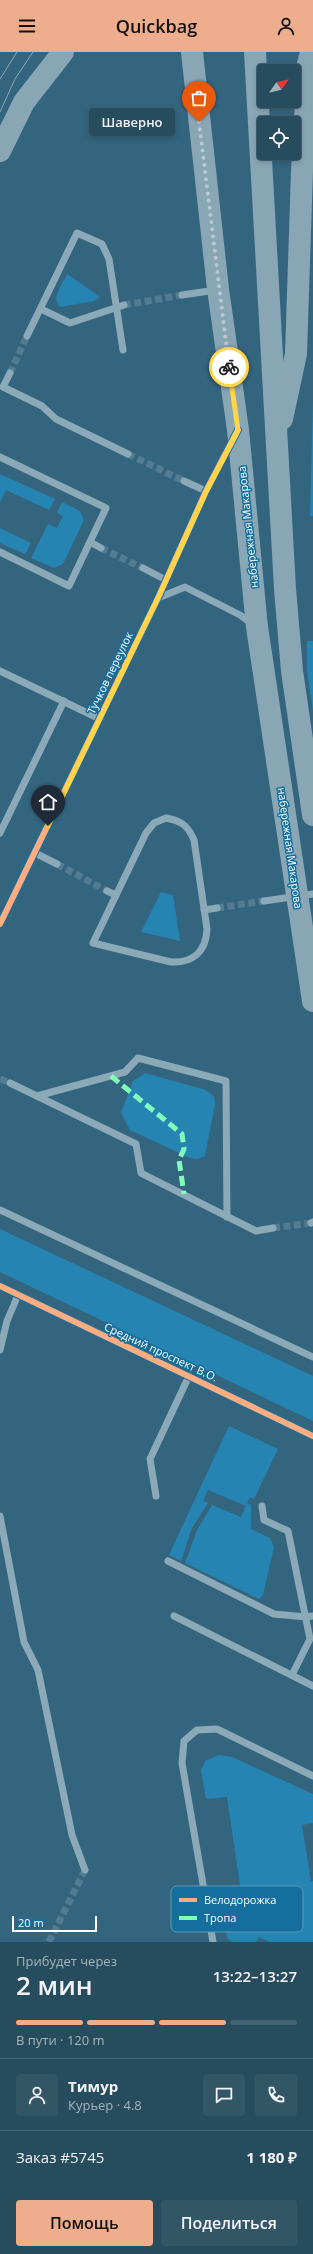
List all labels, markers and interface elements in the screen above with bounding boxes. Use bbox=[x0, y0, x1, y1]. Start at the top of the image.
text: Quickbag bbox=[116, 14, 197, 38]
icon: menu bbox=[16, 15, 38, 37]
icon: person bbox=[275, 15, 297, 37]
north arrow bbox=[257, 64, 301, 108]
map controls bbox=[257, 64, 301, 160]
pin bbox=[182, 81, 216, 122]
icon: bag bbox=[188, 87, 210, 109]
callout: Шаверно bbox=[89, 108, 175, 136]
text: Шаверно bbox=[101, 113, 163, 131]
button: locate bbox=[257, 116, 301, 160]
courier bbox=[209, 347, 249, 387]
icon: bike bbox=[218, 356, 240, 378]
street label: набережная Макарова bbox=[234, 465, 261, 589]
street label: Тучков переулок bbox=[83, 629, 136, 716]
pin bbox=[31, 785, 65, 826]
street label: набережная Макарова bbox=[275, 786, 306, 910]
icon: home bbox=[37, 791, 59, 813]
street label: Средний проспект В.О. bbox=[102, 1319, 220, 1384]
legend bbox=[171, 1886, 303, 1932]
text: Велодорожка bbox=[204, 1892, 276, 1907]
text: Тропа bbox=[204, 1910, 236, 1925]
scale bar bbox=[12, 1914, 97, 1933]
text: 20 m bbox=[18, 1915, 44, 1930]
text: Прибудет через bbox=[16, 1952, 117, 1970]
text: 13:22–13:27 bbox=[213, 1966, 297, 1986]
text: 2 мин bbox=[16, 1967, 93, 2003]
text: В пути · 120 m bbox=[16, 2031, 105, 2049]
button: person bbox=[16, 2074, 58, 2116]
button: chat bbox=[203, 2074, 245, 2116]
button: phone bbox=[255, 2074, 297, 2116]
text: Тимур bbox=[68, 2076, 118, 2096]
text: Курьер · 4.8 bbox=[68, 2096, 142, 2114]
text: Заказ #5745 bbox=[16, 2147, 104, 2167]
text: 1 180 ₽ bbox=[246, 2147, 297, 2167]
button: Помощь bbox=[16, 2200, 153, 2246]
button: Поделиться bbox=[161, 2200, 297, 2246]

